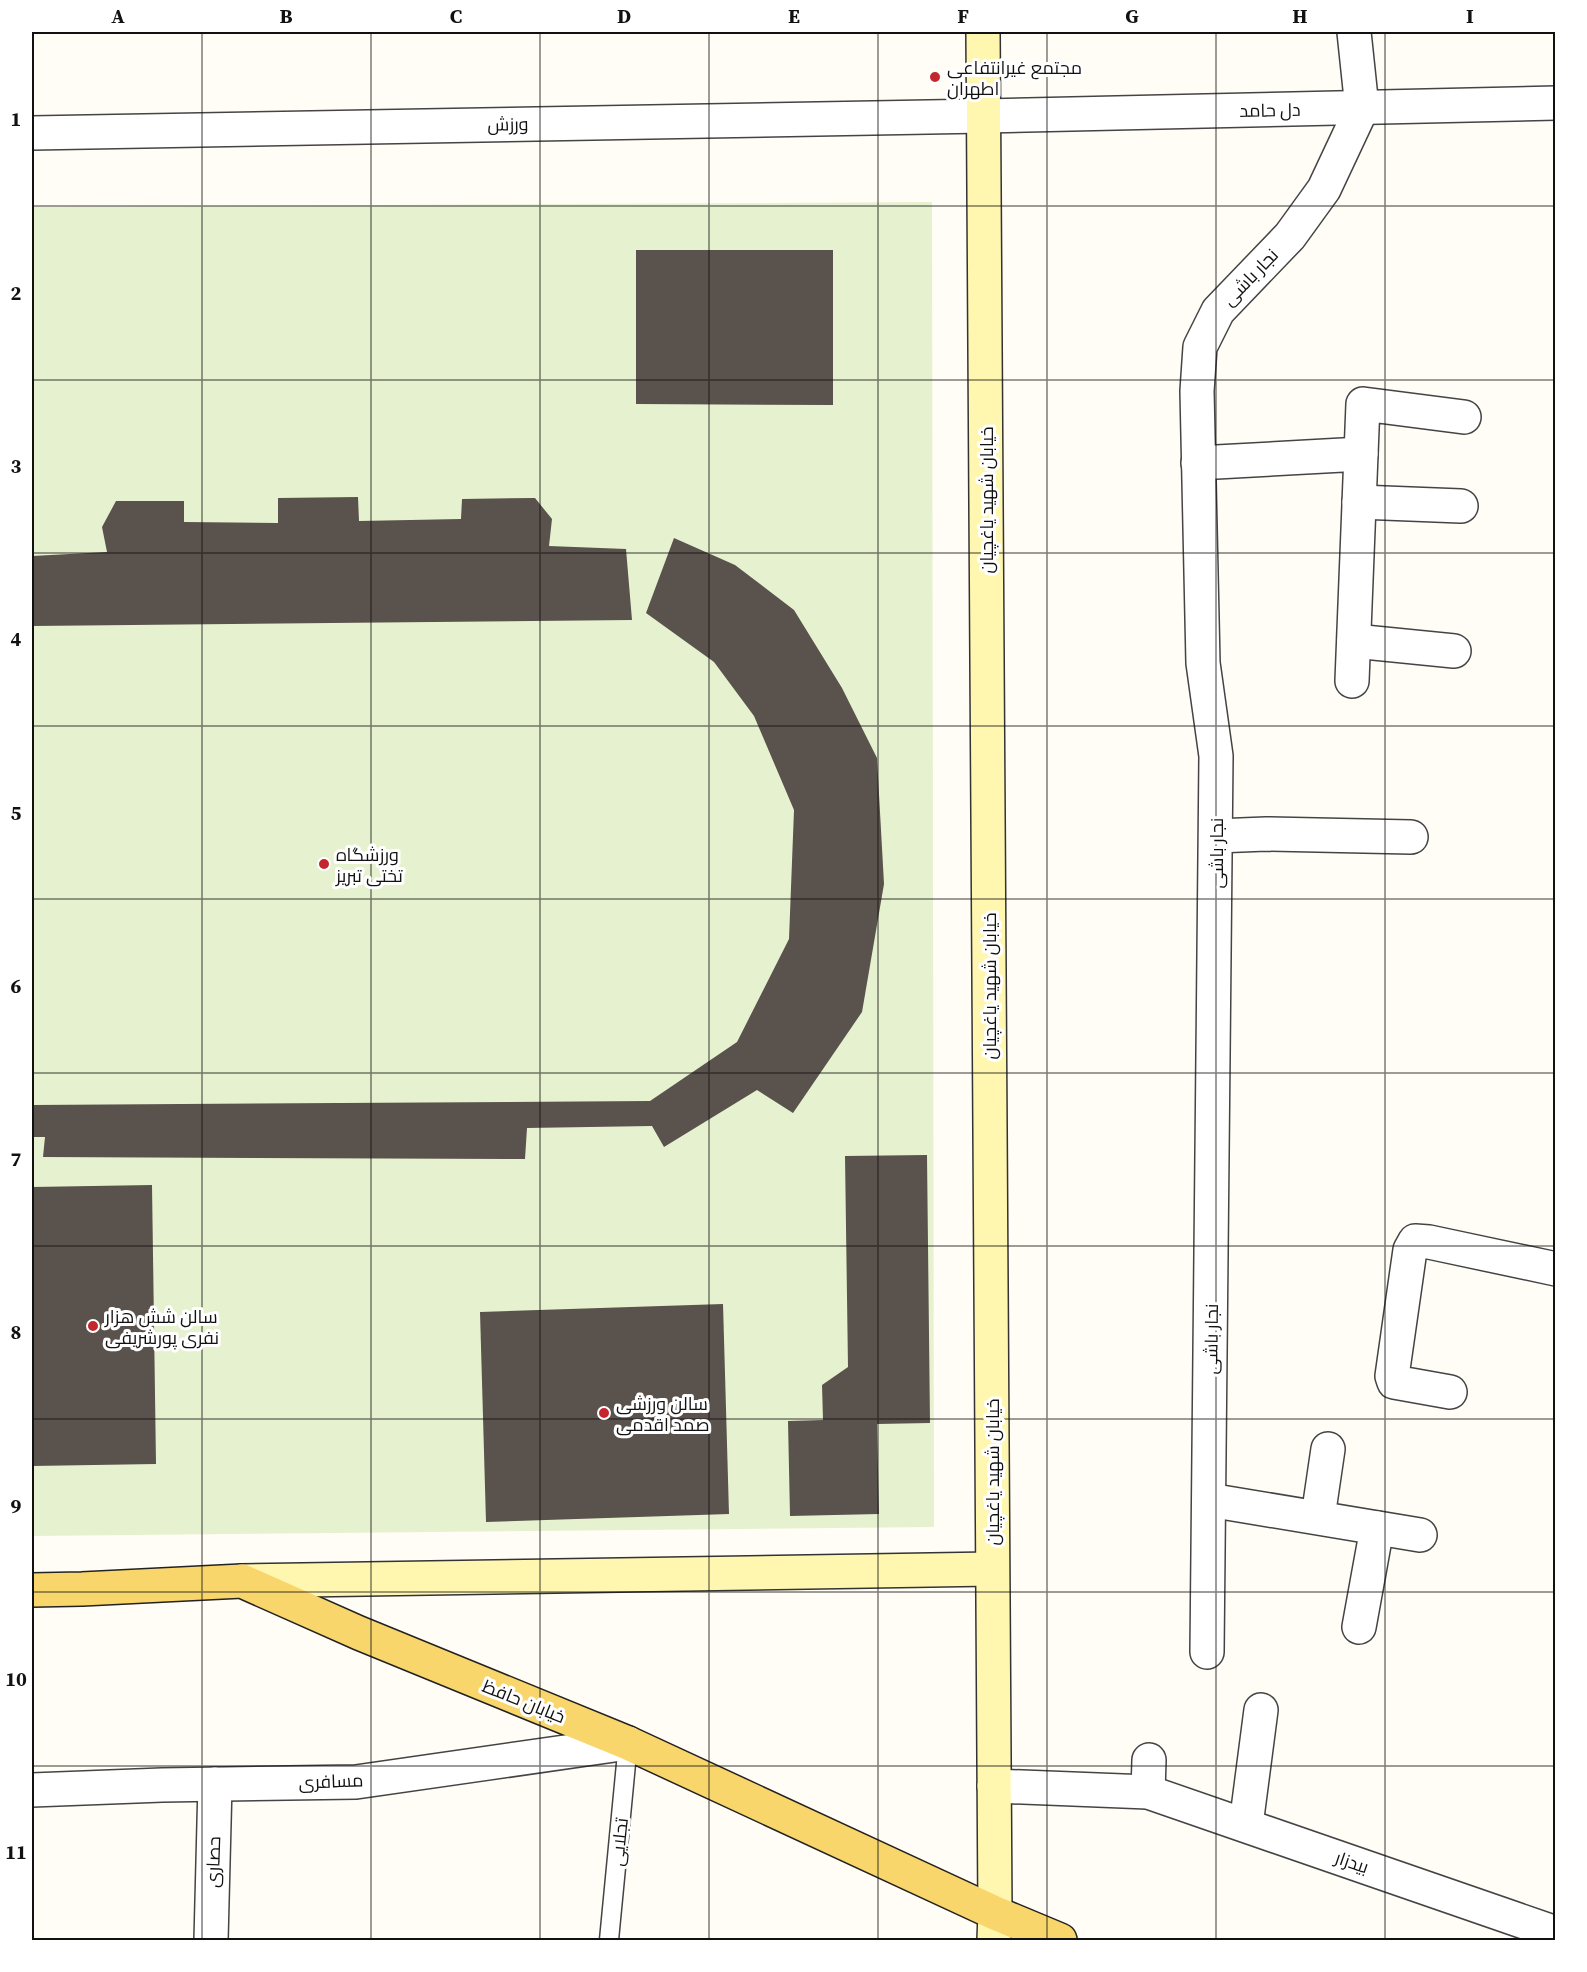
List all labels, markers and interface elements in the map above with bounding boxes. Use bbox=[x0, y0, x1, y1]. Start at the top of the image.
text: A bbox=[111, 2, 125, 30]
text: B bbox=[279, 2, 293, 30]
text: C bbox=[450, 2, 462, 30]
text: D bbox=[617, 2, 631, 30]
text: E bbox=[788, 2, 800, 30]
text: F bbox=[957, 2, 969, 30]
text: G bbox=[1125, 2, 1139, 30]
text: H bbox=[1292, 2, 1308, 30]
text: I bbox=[1466, 2, 1474, 30]
place label: مجتمع غیرانتفاعی اطهران bbox=[947, 55, 1082, 101]
marker: مجتمع غیرانتفاعی اطهران bbox=[928, 70, 942, 84]
street label: دل حامد bbox=[1239, 97, 1301, 123]
text: 1 bbox=[11, 105, 21, 133]
street label: ورزش bbox=[487, 111, 529, 137]
street label: نجار باشی bbox=[1216, 243, 1284, 311]
text: 2 bbox=[11, 279, 22, 307]
street label: خیابان شهید یاغچیان bbox=[974, 427, 999, 574]
text: 3 bbox=[11, 452, 22, 480]
text: 4 bbox=[11, 625, 22, 653]
text: 5 bbox=[11, 799, 22, 827]
street label: نجار باشی bbox=[1204, 818, 1229, 888]
place label: ورزشگاه تختی تبریز bbox=[335, 842, 403, 888]
marker: ورزشگاه تختی تبریز bbox=[317, 857, 331, 871]
street label: خیابان شهید یاغچیان bbox=[977, 913, 1002, 1060]
text: 6 bbox=[11, 972, 22, 1000]
text: 7 bbox=[11, 1145, 22, 1173]
street label: نجار باشی bbox=[1198, 1303, 1224, 1375]
place label: سالن شش هزار نفری پورشریفی bbox=[104, 1304, 219, 1350]
text: 8 bbox=[11, 1318, 21, 1346]
marker: سالن شش هزار نفری پورشریفی bbox=[86, 1319, 100, 1333]
place label: سالن ورزشی صمد اقدمی bbox=[616, 1391, 710, 1437]
street label: خیابان شهید یاغچیان bbox=[980, 1399, 1005, 1546]
marker: سالن ورزشی صمد اقدمی bbox=[597, 1406, 611, 1420]
text: 9 bbox=[11, 1492, 22, 1520]
text: 10 bbox=[5, 1665, 27, 1693]
street label: خیابان حافظ bbox=[479, 1673, 569, 1729]
street label: مسافری bbox=[298, 1767, 364, 1795]
street label: تجلایی bbox=[604, 1816, 634, 1867]
street label: حصاری bbox=[200, 1836, 226, 1888]
text: 11 bbox=[5, 1838, 27, 1866]
street label: بیدزار bbox=[1331, 1844, 1372, 1879]

